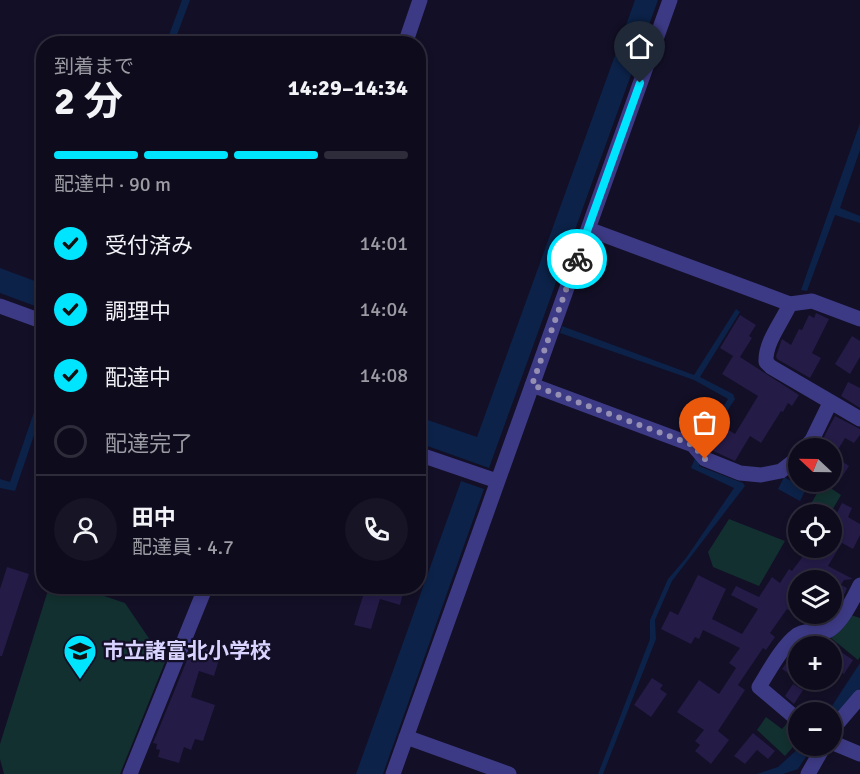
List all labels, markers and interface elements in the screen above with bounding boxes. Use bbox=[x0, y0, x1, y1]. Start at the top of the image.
pin bbox=[614, 21, 665, 83]
icon: home bbox=[623, 30, 656, 63]
text: 到着まで bbox=[54, 54, 134, 79]
text: 14:29–14:34 bbox=[288, 74, 408, 101]
text: 2 分 bbox=[54, 77, 123, 125]
text: 配達中 · 90 m bbox=[54, 172, 171, 197]
icon: check bbox=[54, 227, 87, 260]
courier bbox=[547, 229, 607, 289]
text: 14:01 bbox=[359, 231, 408, 256]
text: 受付済み bbox=[105, 232, 193, 259]
icon: bike bbox=[561, 243, 594, 276]
icon: check bbox=[54, 293, 87, 326]
text: 14:04 bbox=[359, 297, 408, 322]
text: 調理中 bbox=[105, 298, 171, 325]
icon: check bbox=[54, 359, 87, 392]
text: 14:08 bbox=[359, 363, 408, 388]
text: 配達中 bbox=[105, 364, 171, 391]
pin bbox=[679, 397, 730, 459]
icon: bag bbox=[688, 406, 721, 439]
text: 配達完了 bbox=[105, 430, 193, 457]
north arrow bbox=[788, 438, 842, 492]
map controls bbox=[788, 438, 842, 756]
button: person bbox=[54, 498, 117, 561]
button: phone bbox=[345, 498, 408, 561]
text: 田中 bbox=[132, 504, 176, 531]
button: locate bbox=[788, 504, 842, 558]
text: 配達員 · 4.7 bbox=[132, 535, 234, 560]
button: layers bbox=[788, 570, 842, 624]
school or university icon: 市立諸富北小学校 bbox=[62, 633, 98, 680]
button: + bbox=[788, 636, 842, 690]
place label: 市立諸富北小学校 bbox=[103, 638, 271, 664]
button: − bbox=[788, 702, 842, 756]

